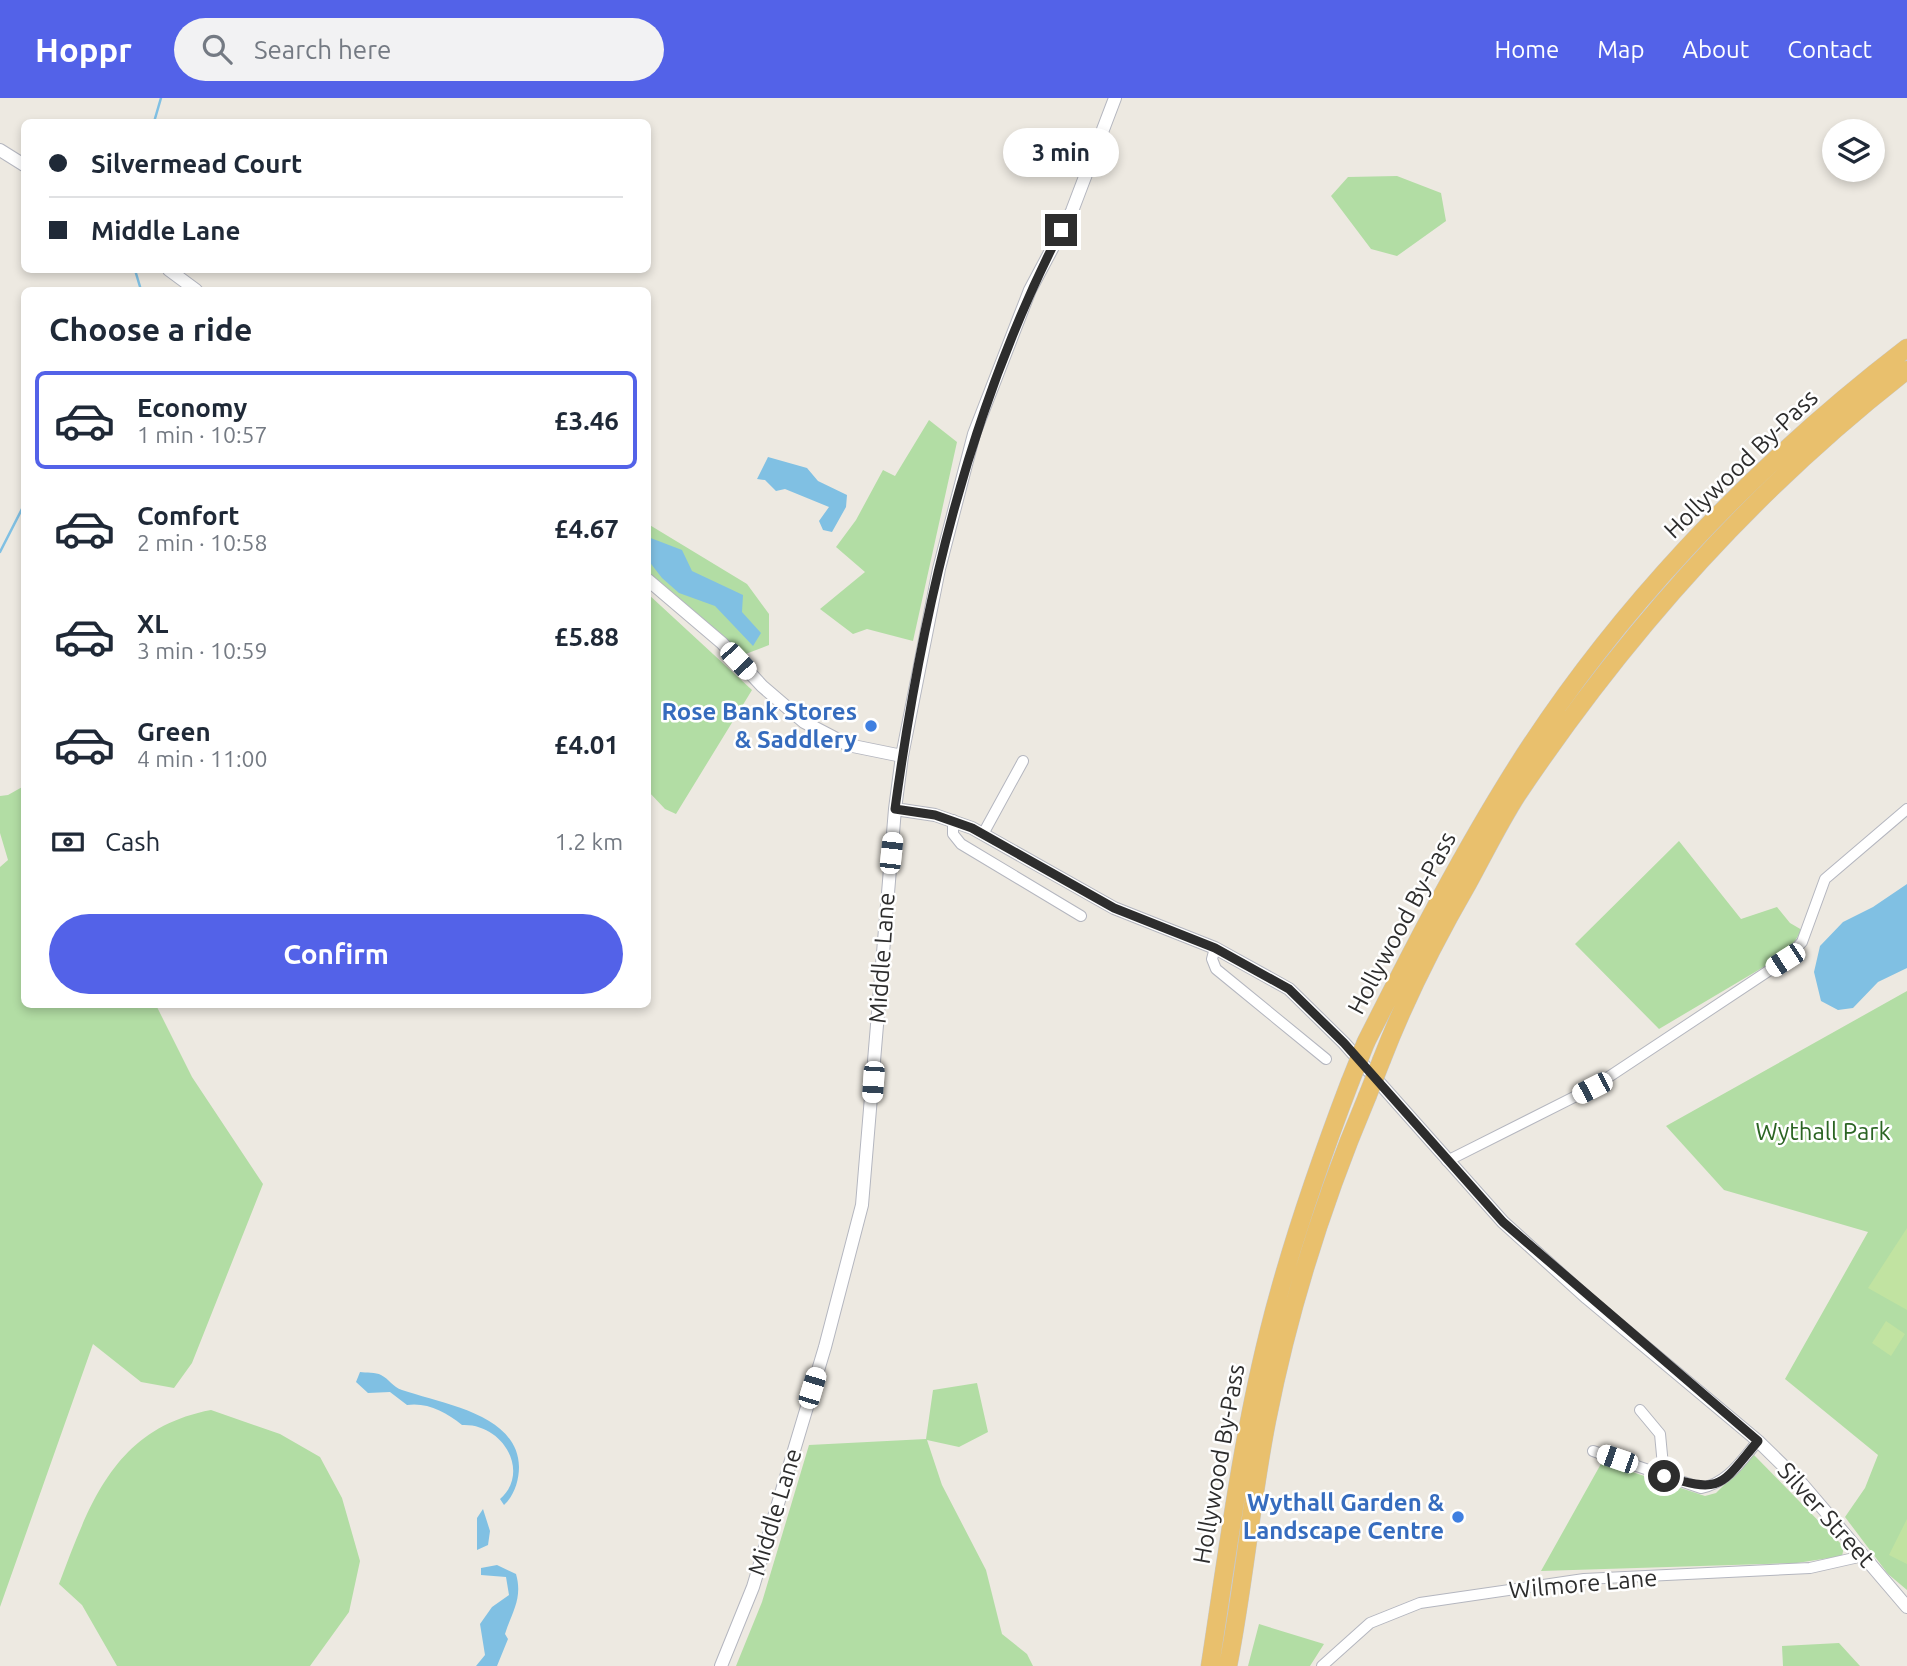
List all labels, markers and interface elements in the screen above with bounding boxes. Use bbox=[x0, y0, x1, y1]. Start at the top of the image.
search box bbox=[174, 18, 664, 81]
icon: search bbox=[198, 30, 236, 68]
text: Hoppr bbox=[35, 31, 132, 68]
text: Search here bbox=[254, 35, 391, 64]
text: Home bbox=[1494, 36, 1559, 63]
text: Map bbox=[1597, 36, 1644, 63]
text: About bbox=[1682, 36, 1749, 63]
text: Contact bbox=[1787, 36, 1872, 63]
map controls bbox=[1822, 119, 1885, 182]
button: layers bbox=[1822, 119, 1885, 182]
callout: 3 min bbox=[1003, 129, 1119, 178]
text: 3 min bbox=[1032, 140, 1090, 165]
text: Silvermead Court bbox=[91, 149, 302, 178]
route end bbox=[1045, 214, 1077, 246]
text: Middle Lane bbox=[91, 216, 240, 245]
text: Choose a ride bbox=[49, 311, 252, 347]
street label: Hollywood By-Pass bbox=[1658, 384, 1823, 544]
icon: car bbox=[53, 389, 116, 452]
text: Economy bbox=[137, 393, 247, 422]
text: £3.46 bbox=[554, 406, 619, 435]
text: 1 min · 10:57 bbox=[137, 422, 268, 447]
icon: car bbox=[53, 497, 116, 560]
text: Comfort bbox=[137, 501, 240, 530]
text: £4.67 bbox=[554, 514, 619, 543]
text: 2 min · 10:58 bbox=[137, 530, 268, 555]
icon: car bbox=[53, 605, 116, 668]
text: XL bbox=[137, 609, 168, 638]
text: £5.88 bbox=[554, 622, 619, 651]
text: 3 min · 10:59 bbox=[137, 638, 268, 663]
car bbox=[716, 638, 761, 684]
place label: Rose Bank Stores & Saddlery bbox=[661, 698, 857, 753]
icon: car bbox=[53, 713, 116, 776]
text: Green bbox=[137, 717, 211, 746]
marker: Rose Bank Stores & Saddlery bbox=[863, 718, 879, 734]
text: £4.01 bbox=[554, 730, 619, 759]
text: 4 min · 11:00 bbox=[137, 746, 268, 771]
icon: cash bbox=[49, 823, 87, 861]
text: Cash bbox=[105, 827, 160, 856]
street label: Hollywood By-Pass bbox=[1342, 827, 1461, 1019]
text: 1.2 km bbox=[555, 829, 623, 854]
car bbox=[879, 831, 904, 875]
street label: Middle Lane bbox=[863, 892, 900, 1024]
button: Confirm bbox=[49, 914, 623, 994]
car bbox=[1762, 940, 1809, 980]
car bbox=[862, 1060, 885, 1104]
car bbox=[1569, 1069, 1616, 1107]
park label: Wythall Park bbox=[1756, 1118, 1891, 1145]
street label: Hollywood By-Pass bbox=[1188, 1362, 1249, 1566]
car bbox=[796, 1365, 829, 1411]
car bbox=[1594, 1442, 1641, 1476]
street label: Middle Lane bbox=[742, 1445, 807, 1579]
street label: Silver Street bbox=[1772, 1457, 1881, 1573]
route start bbox=[1648, 1460, 1680, 1492]
place label: Wythall Garden & Landscape Centre bbox=[1243, 1489, 1444, 1544]
marker: Wythall Garden & Landscape Centre bbox=[1450, 1509, 1466, 1525]
street label: Wilmore Lane bbox=[1508, 1564, 1658, 1603]

